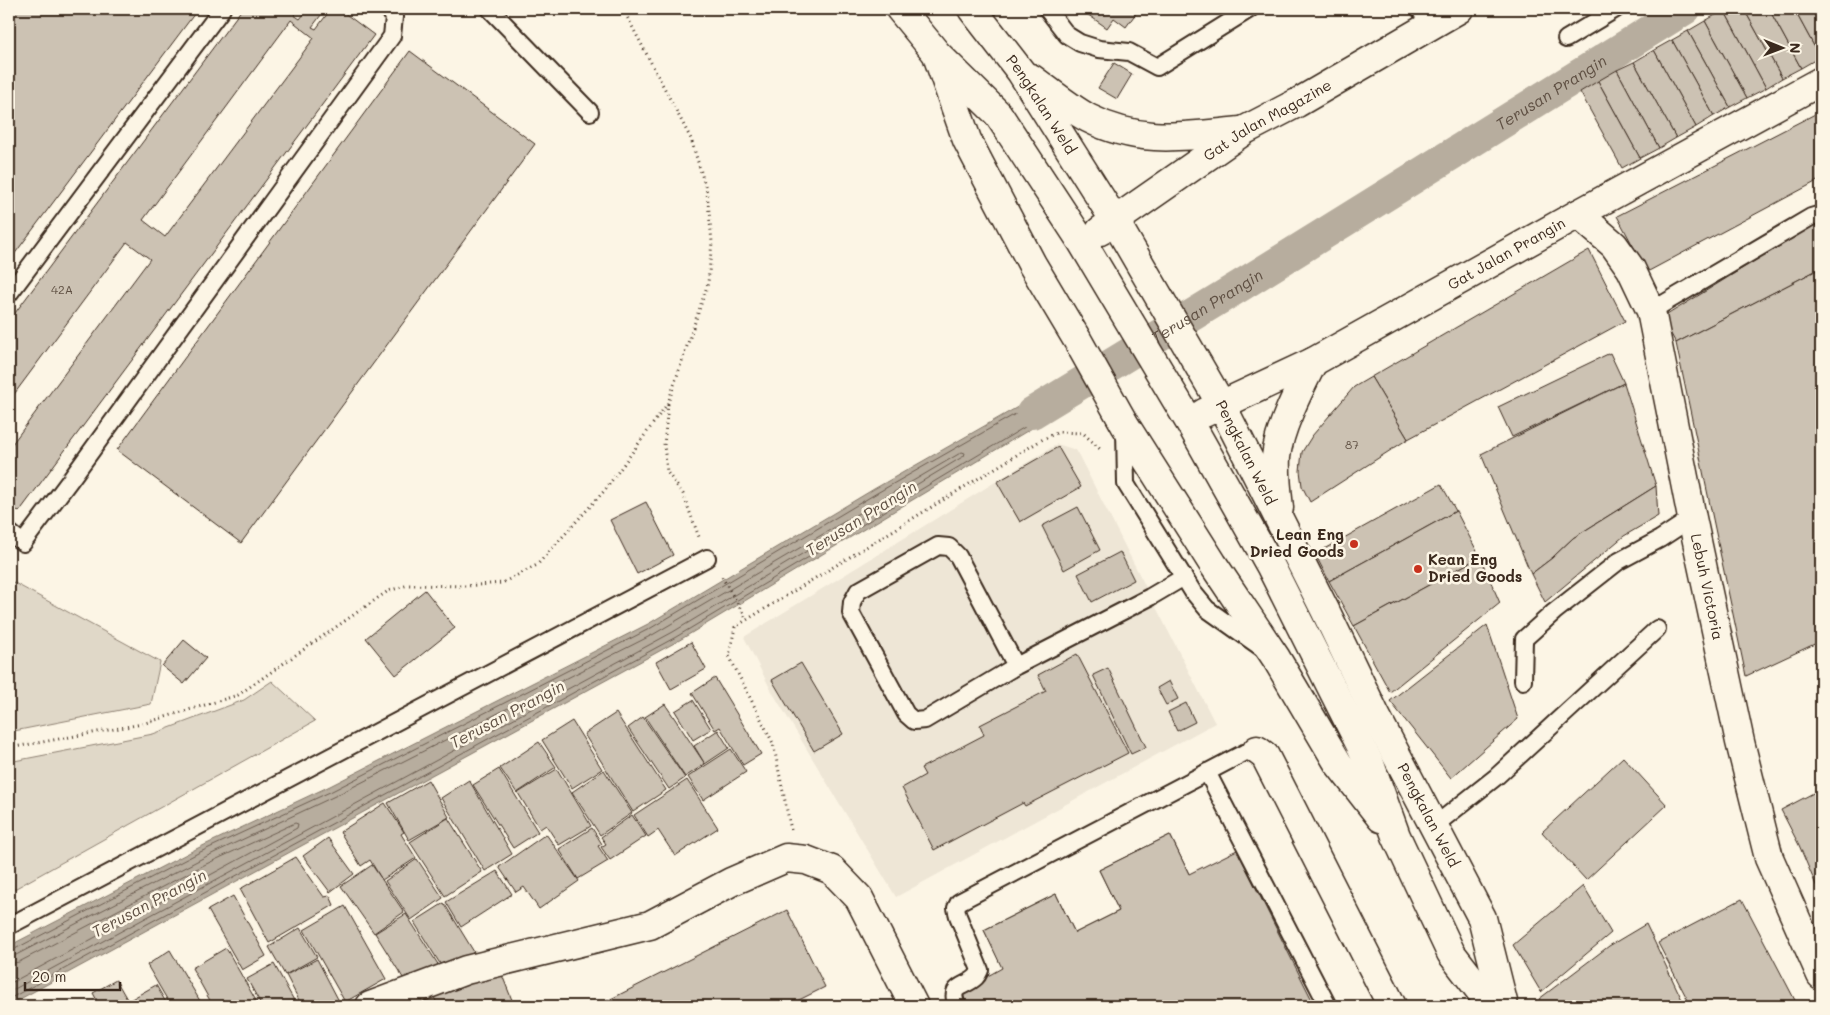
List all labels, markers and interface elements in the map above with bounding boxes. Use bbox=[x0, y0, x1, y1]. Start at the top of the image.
north arrow bbox=[1758, 22, 1808, 72]
text: N bbox=[1786, 43, 1805, 54]
water label: Terusan Prangin bbox=[1491, 49, 1610, 135]
street label: Pengkalan Weld bbox=[1002, 50, 1081, 158]
street label: Gat Jalan Magazine bbox=[1199, 74, 1335, 165]
street label: Gat Jalan Prangin bbox=[1444, 212, 1568, 294]
water label: Terusan Prangin bbox=[1147, 263, 1266, 348]
house number: 42A bbox=[51, 281, 73, 297]
street label: Pengkalan Weld bbox=[1212, 396, 1281, 508]
house number: 87 bbox=[1345, 436, 1359, 452]
water label: Terusan Prangin bbox=[801, 475, 920, 560]
place label: Lean Eng Dried Goods bbox=[1250, 524, 1344, 561]
street label: Lebuh Victoria bbox=[1687, 532, 1729, 642]
marker: Lean Eng Dried Goods bbox=[1348, 538, 1360, 550]
place label: Kean Eng Dried Goods bbox=[1428, 549, 1522, 586]
marker: Kean Eng Dried Goods bbox=[1412, 563, 1424, 575]
water label: Terusan Prangin bbox=[446, 674, 568, 753]
street label: Pengkalan Weld bbox=[1393, 759, 1465, 870]
water label: Terusan Prangin bbox=[88, 863, 210, 942]
scale bar bbox=[25, 960, 120, 992]
text: 20 m bbox=[32, 966, 66, 986]

